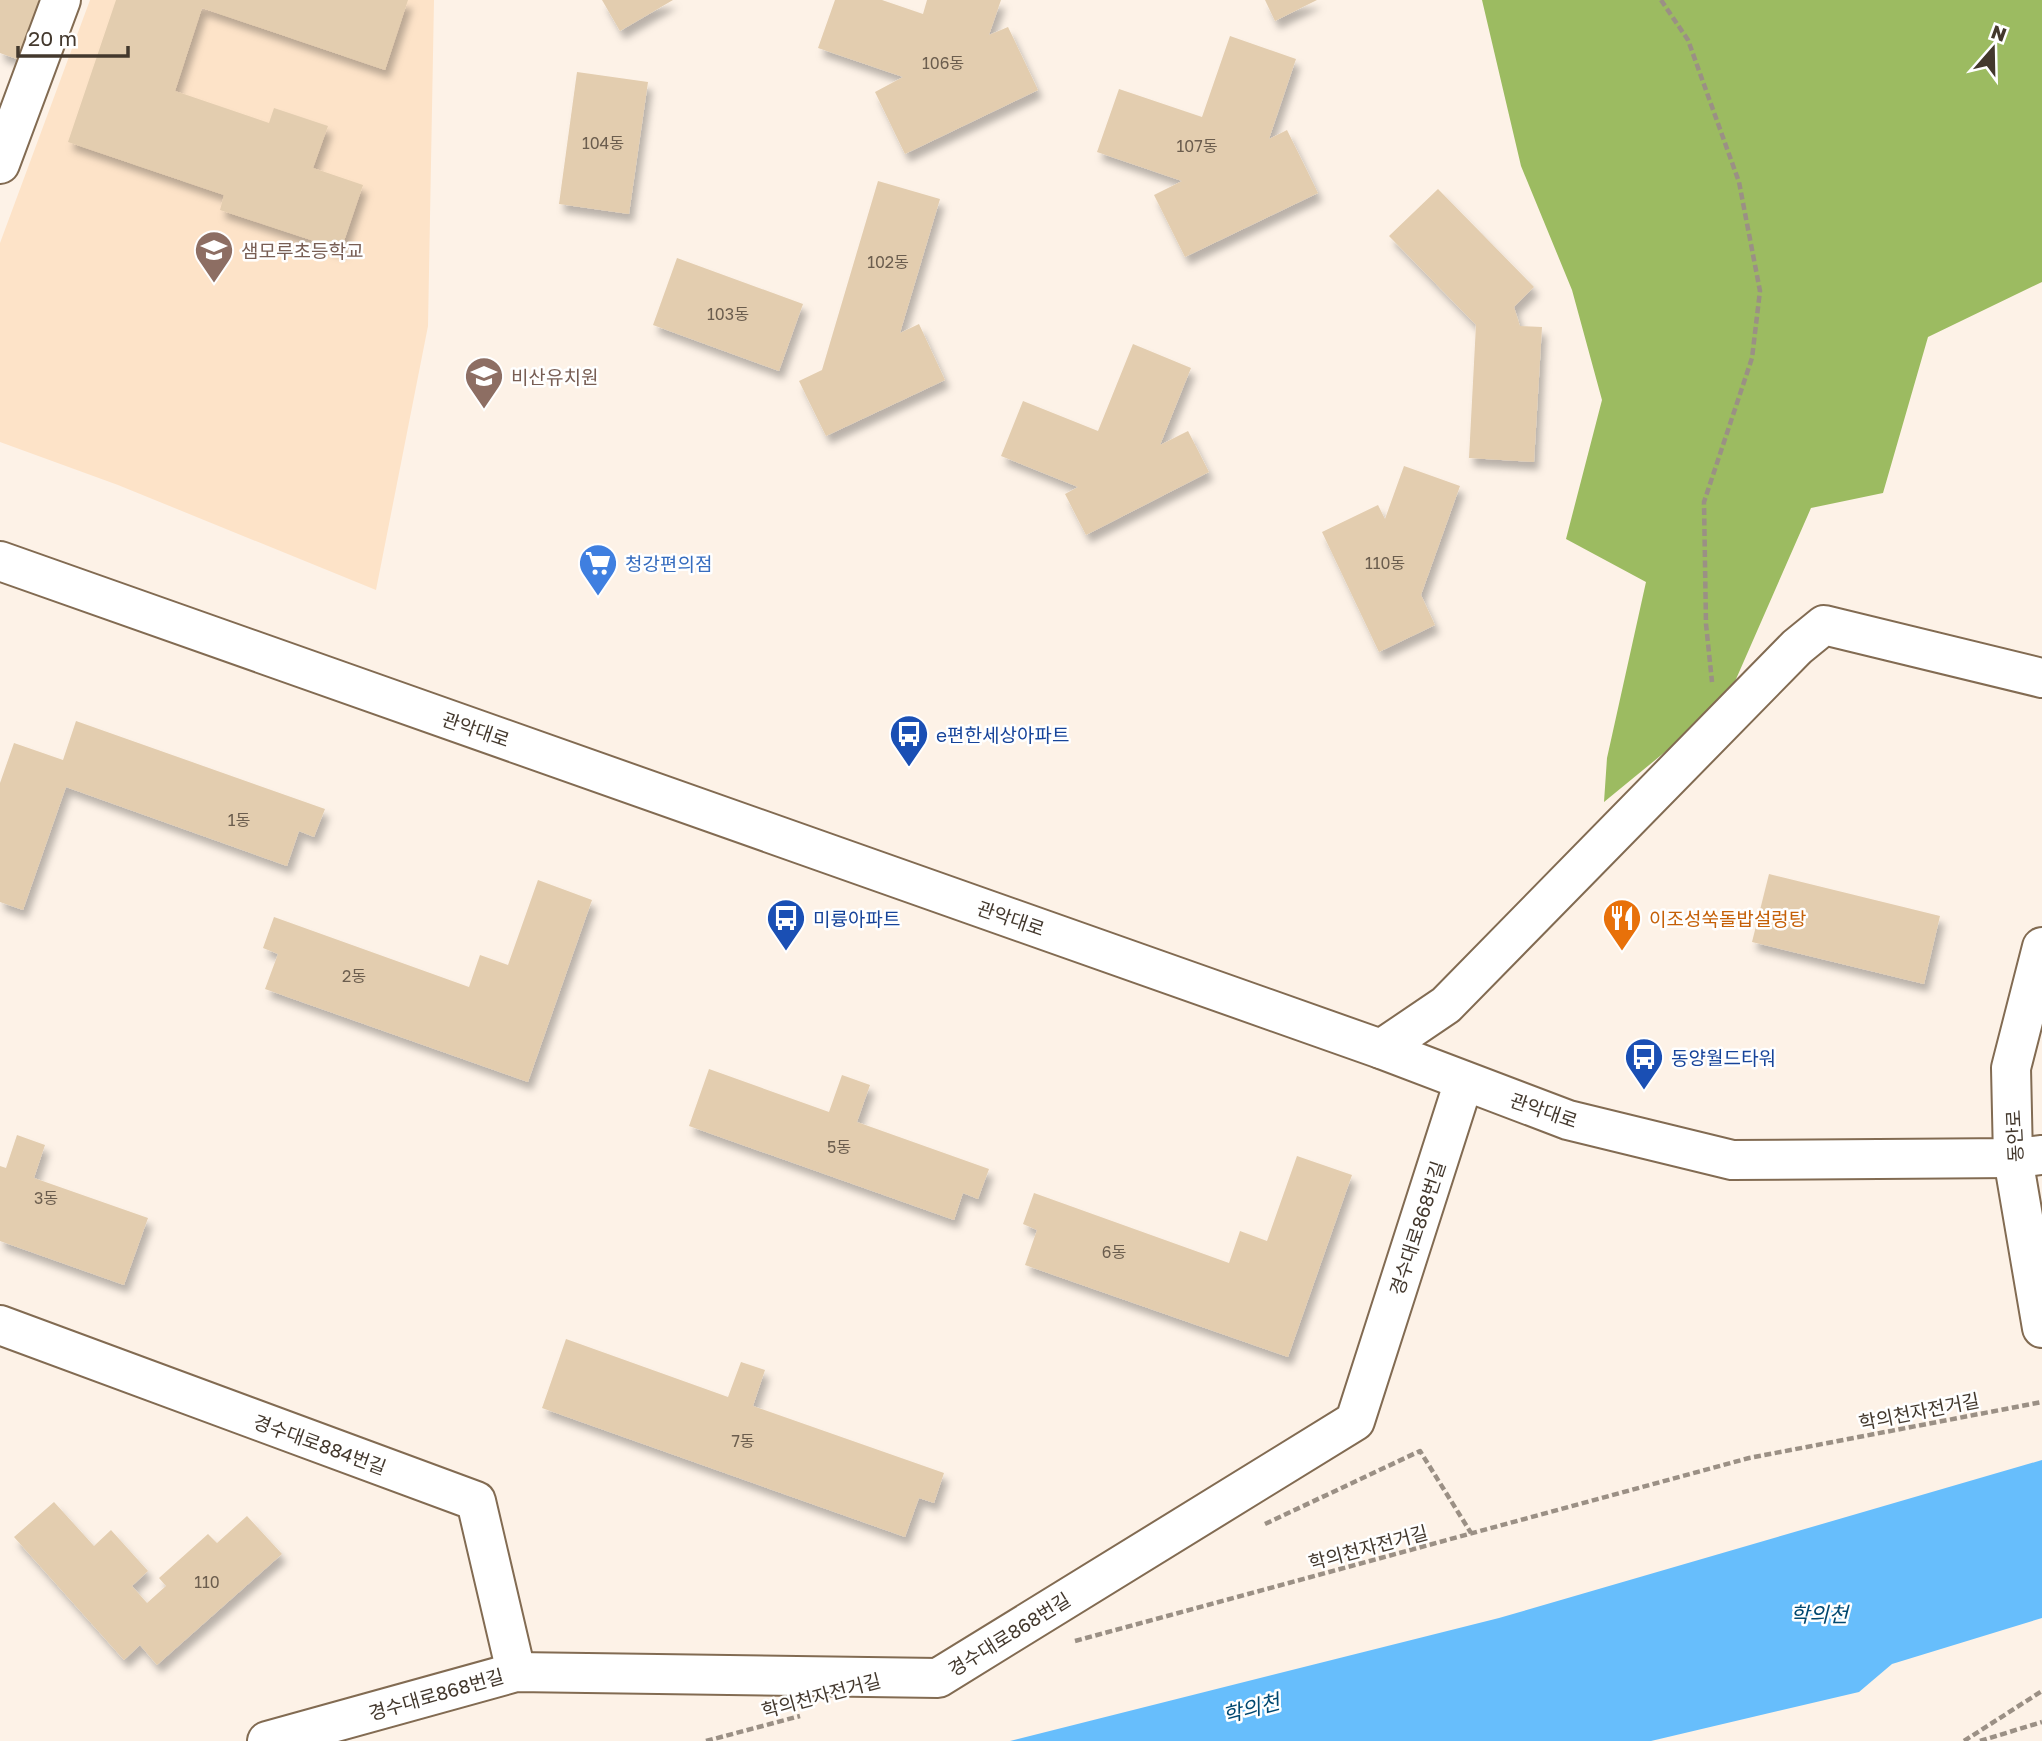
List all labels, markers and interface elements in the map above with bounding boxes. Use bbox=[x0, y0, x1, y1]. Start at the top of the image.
scale bar bbox=[18, 14, 128, 58]
north arrow bbox=[1958, 14, 2028, 84]
text: N bbox=[1988, 19, 2010, 46]
text: 20 m bbox=[28, 25, 77, 51]
house number: 106동 bbox=[922, 53, 964, 73]
house number: 104동 bbox=[582, 133, 624, 153]
house number: 107동 bbox=[1177, 136, 1218, 156]
school or university icon: 샘모루초등학교 bbox=[193, 229, 235, 284]
place label: 샘모루초등학교 bbox=[241, 239, 363, 262]
house number: 102동 bbox=[867, 252, 909, 272]
house number: 103동 bbox=[707, 304, 749, 324]
school or university icon: 비산유치원 bbox=[463, 355, 505, 410]
place label: 비산유치원 bbox=[511, 365, 598, 388]
supermarket icon: 청강편의점 bbox=[577, 542, 619, 597]
place label: 청강편의점 bbox=[625, 552, 712, 575]
house number: 110동 bbox=[1365, 553, 1405, 573]
street label: 관악대로 bbox=[439, 707, 513, 751]
bus stop icon: e편한세상아파트 bbox=[888, 713, 930, 768]
place label: e편한세상아파트 bbox=[936, 723, 1069, 746]
house number: 1동 bbox=[228, 810, 251, 830]
street label: 관악대로 bbox=[974, 896, 1048, 940]
bus stop icon: 미륭아파트 bbox=[765, 897, 807, 952]
restaurant icon: 이조성쑥돌밥설렁탕 bbox=[1601, 897, 1643, 952]
place label: 미륭아파트 bbox=[813, 907, 900, 930]
place label: 이조성쑥돌밥설렁탕 bbox=[1649, 907, 1807, 930]
house number: 2동 bbox=[342, 966, 366, 986]
bus stop icon: 동양월드타워 bbox=[1623, 1036, 1665, 1091]
place label: 동양월드타워 bbox=[1671, 1046, 1776, 1069]
street label: 관악대로 bbox=[1507, 1088, 1581, 1132]
street label: 동안로 bbox=[2001, 1109, 2027, 1163]
house number: 5동 bbox=[827, 1137, 851, 1157]
street label: 경수대로868번길 bbox=[1384, 1158, 1450, 1298]
house number: 3동 bbox=[34, 1188, 58, 1208]
house number: 6동 bbox=[1102, 1242, 1126, 1262]
street label: 학의천자전거길 bbox=[1857, 1388, 1981, 1434]
street label: 경수대로884번길 bbox=[250, 1409, 390, 1479]
house number: 7동 bbox=[731, 1431, 755, 1451]
street label: 학의천자전거길 bbox=[1306, 1520, 1430, 1574]
house number: 110 bbox=[194, 1572, 220, 1592]
street label: 경수대로868번길 bbox=[944, 1587, 1074, 1681]
water label: 학의천 bbox=[1790, 1601, 1851, 1627]
street label: 경수대로868번길 bbox=[366, 1664, 506, 1724]
street label: 학의천자전거길 bbox=[759, 1668, 883, 1722]
water label: 학의천 bbox=[1220, 1687, 1285, 1728]

